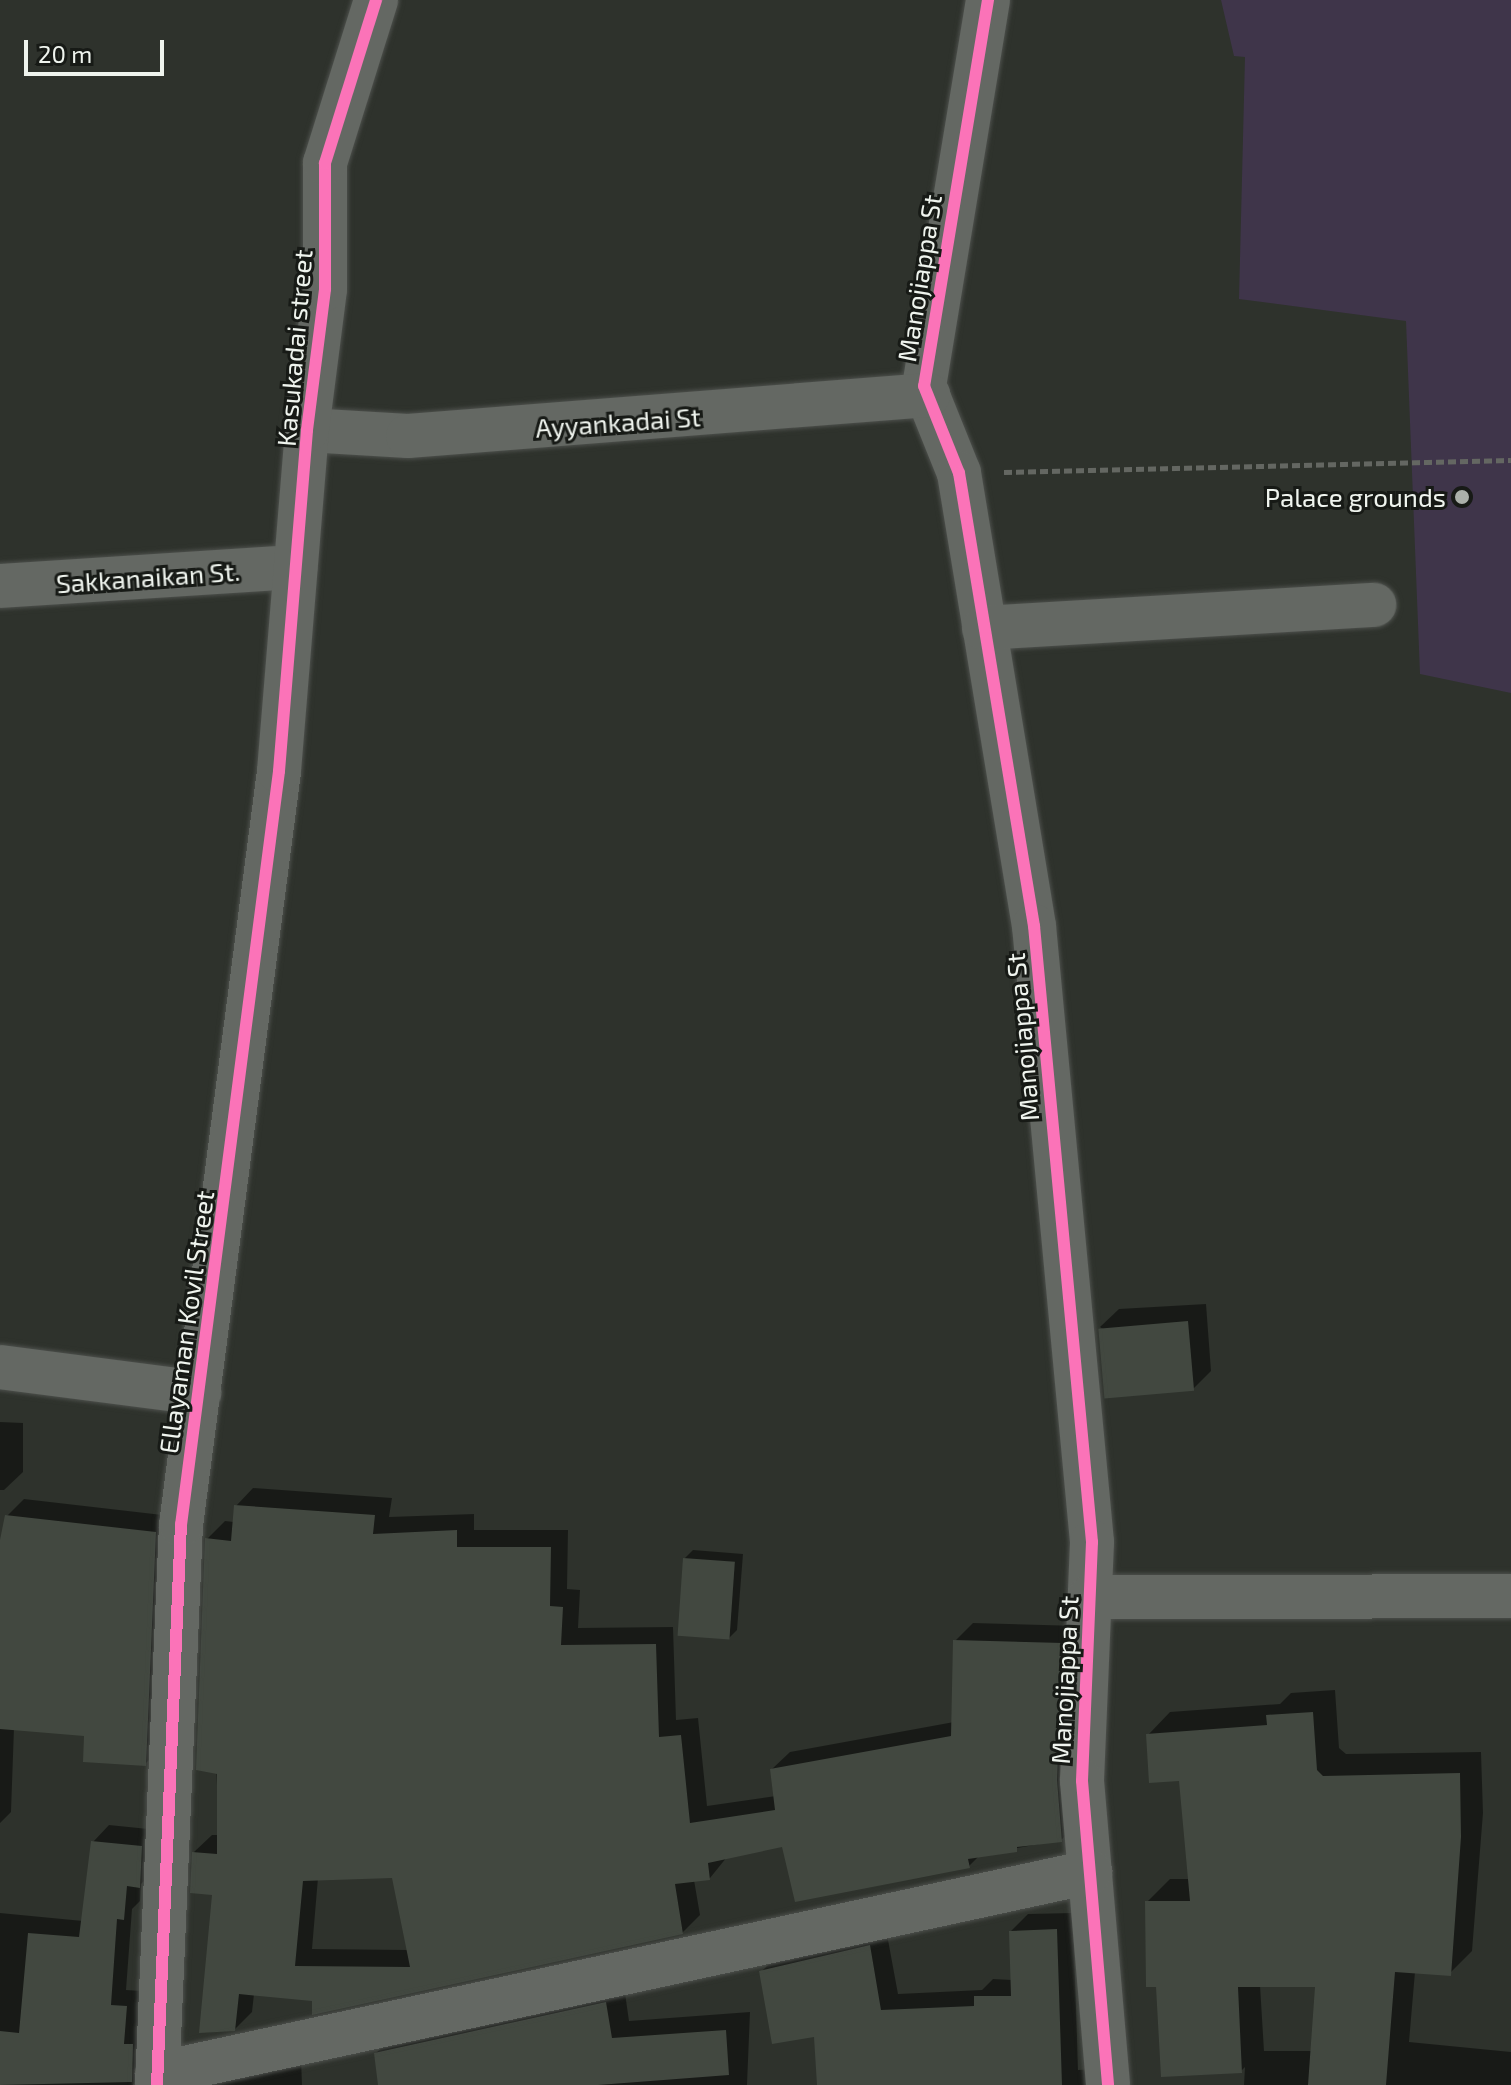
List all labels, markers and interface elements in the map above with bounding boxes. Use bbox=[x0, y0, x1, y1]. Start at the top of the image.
scale bar bbox=[28, 24, 168, 74]
text: 20 m bbox=[38, 39, 92, 68]
street label: Manojiappa St bbox=[890, 192, 948, 364]
street label: Kasukadai street bbox=[270, 248, 318, 448]
street label: Ayyankadai St bbox=[534, 401, 702, 443]
place label: Palace grounds bbox=[1265, 481, 1446, 513]
marker: Palace grounds bbox=[1453, 488, 1471, 506]
street label: Sakkanaikan St. bbox=[55, 555, 241, 599]
street label: Manojiappa St bbox=[999, 952, 1045, 1122]
street label: Ellayaman Kovil Street bbox=[152, 1188, 220, 1456]
street label: Manojiappa St bbox=[1044, 1595, 1084, 1765]

